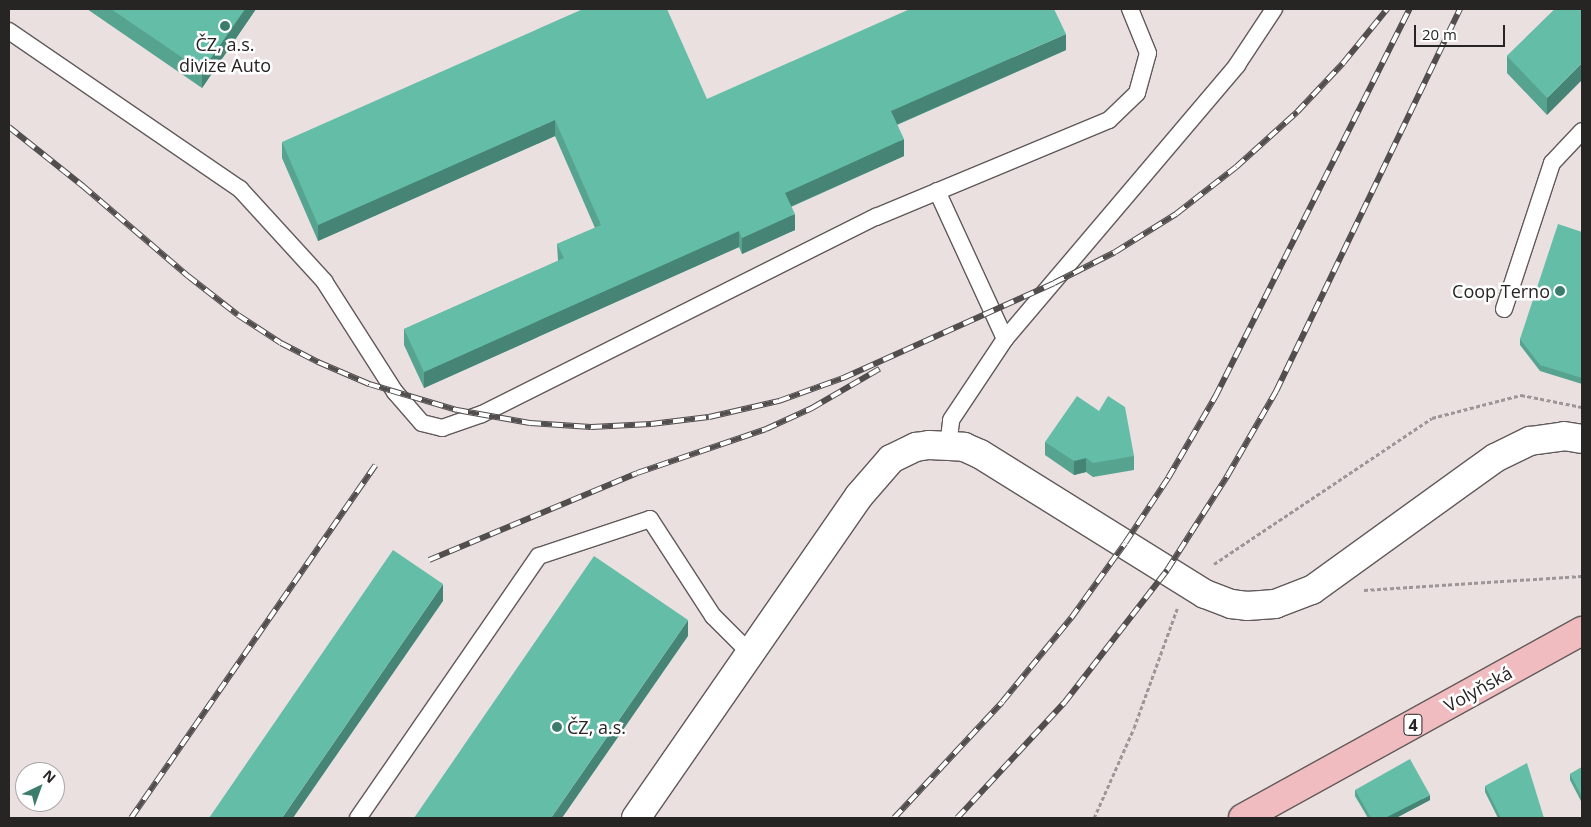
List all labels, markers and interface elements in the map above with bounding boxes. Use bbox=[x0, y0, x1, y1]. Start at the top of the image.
scale bar bbox=[1416, 15, 1507, 47]
marker: ČZ, a.s. divize Auto bbox=[219, 20, 231, 32]
text: 20 m bbox=[1422, 24, 1457, 44]
place label: ČZ, a.s. divize Auto bbox=[179, 34, 271, 76]
place label: Coop Terno bbox=[1452, 280, 1550, 302]
marker: Coop Terno bbox=[1554, 285, 1566, 297]
street label: Volyňská bbox=[1440, 662, 1516, 716]
road number: 4 bbox=[1403, 712, 1423, 738]
place label: ČZ, a.s. bbox=[567, 716, 626, 738]
marker: ČZ, a.s. bbox=[551, 721, 563, 733]
north arrow bbox=[15, 762, 65, 812]
text: N bbox=[39, 765, 60, 787]

